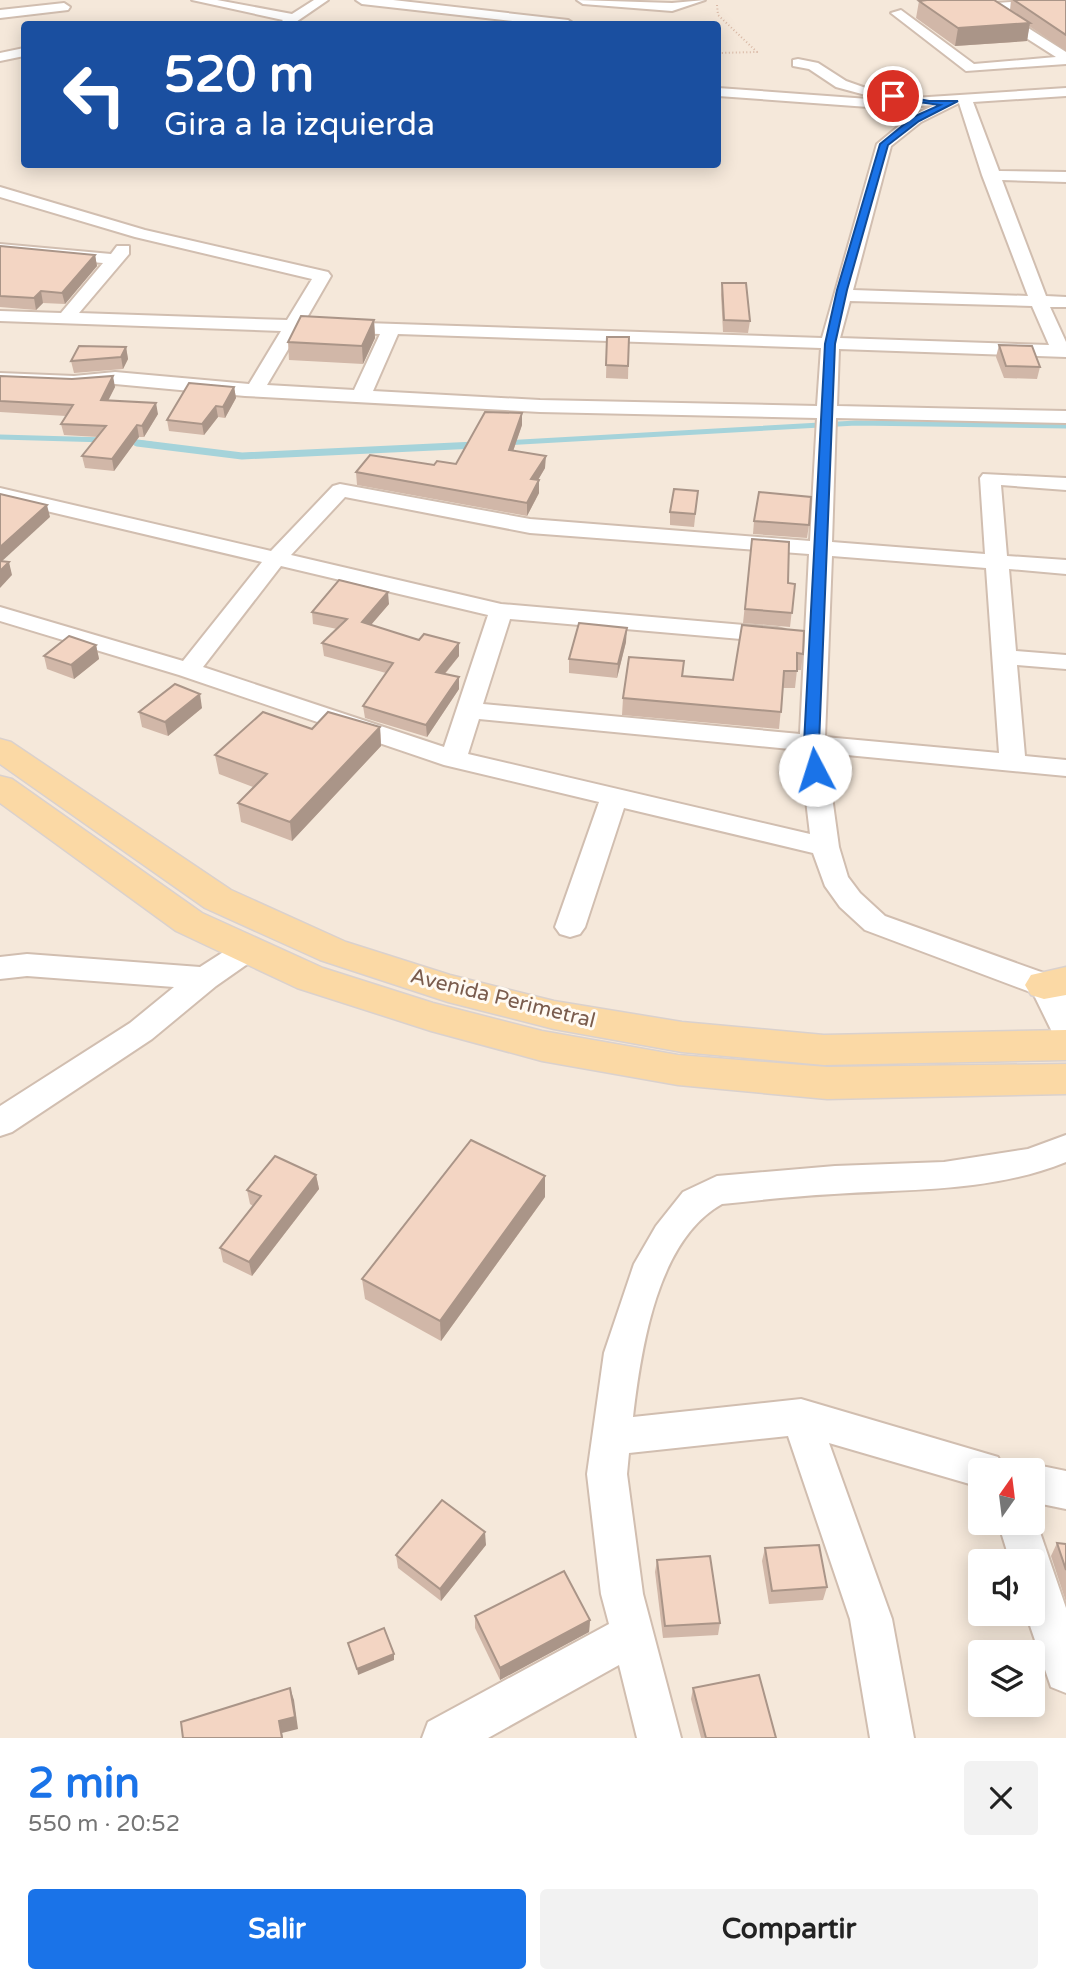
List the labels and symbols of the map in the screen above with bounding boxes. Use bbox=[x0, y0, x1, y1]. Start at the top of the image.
pin bbox=[863, 66, 923, 126]
position arrow bbox=[778, 733, 852, 807]
street label: Avenida Perimetral bbox=[408, 963, 598, 1034]
north arrow bbox=[968, 1458, 1045, 1535]

